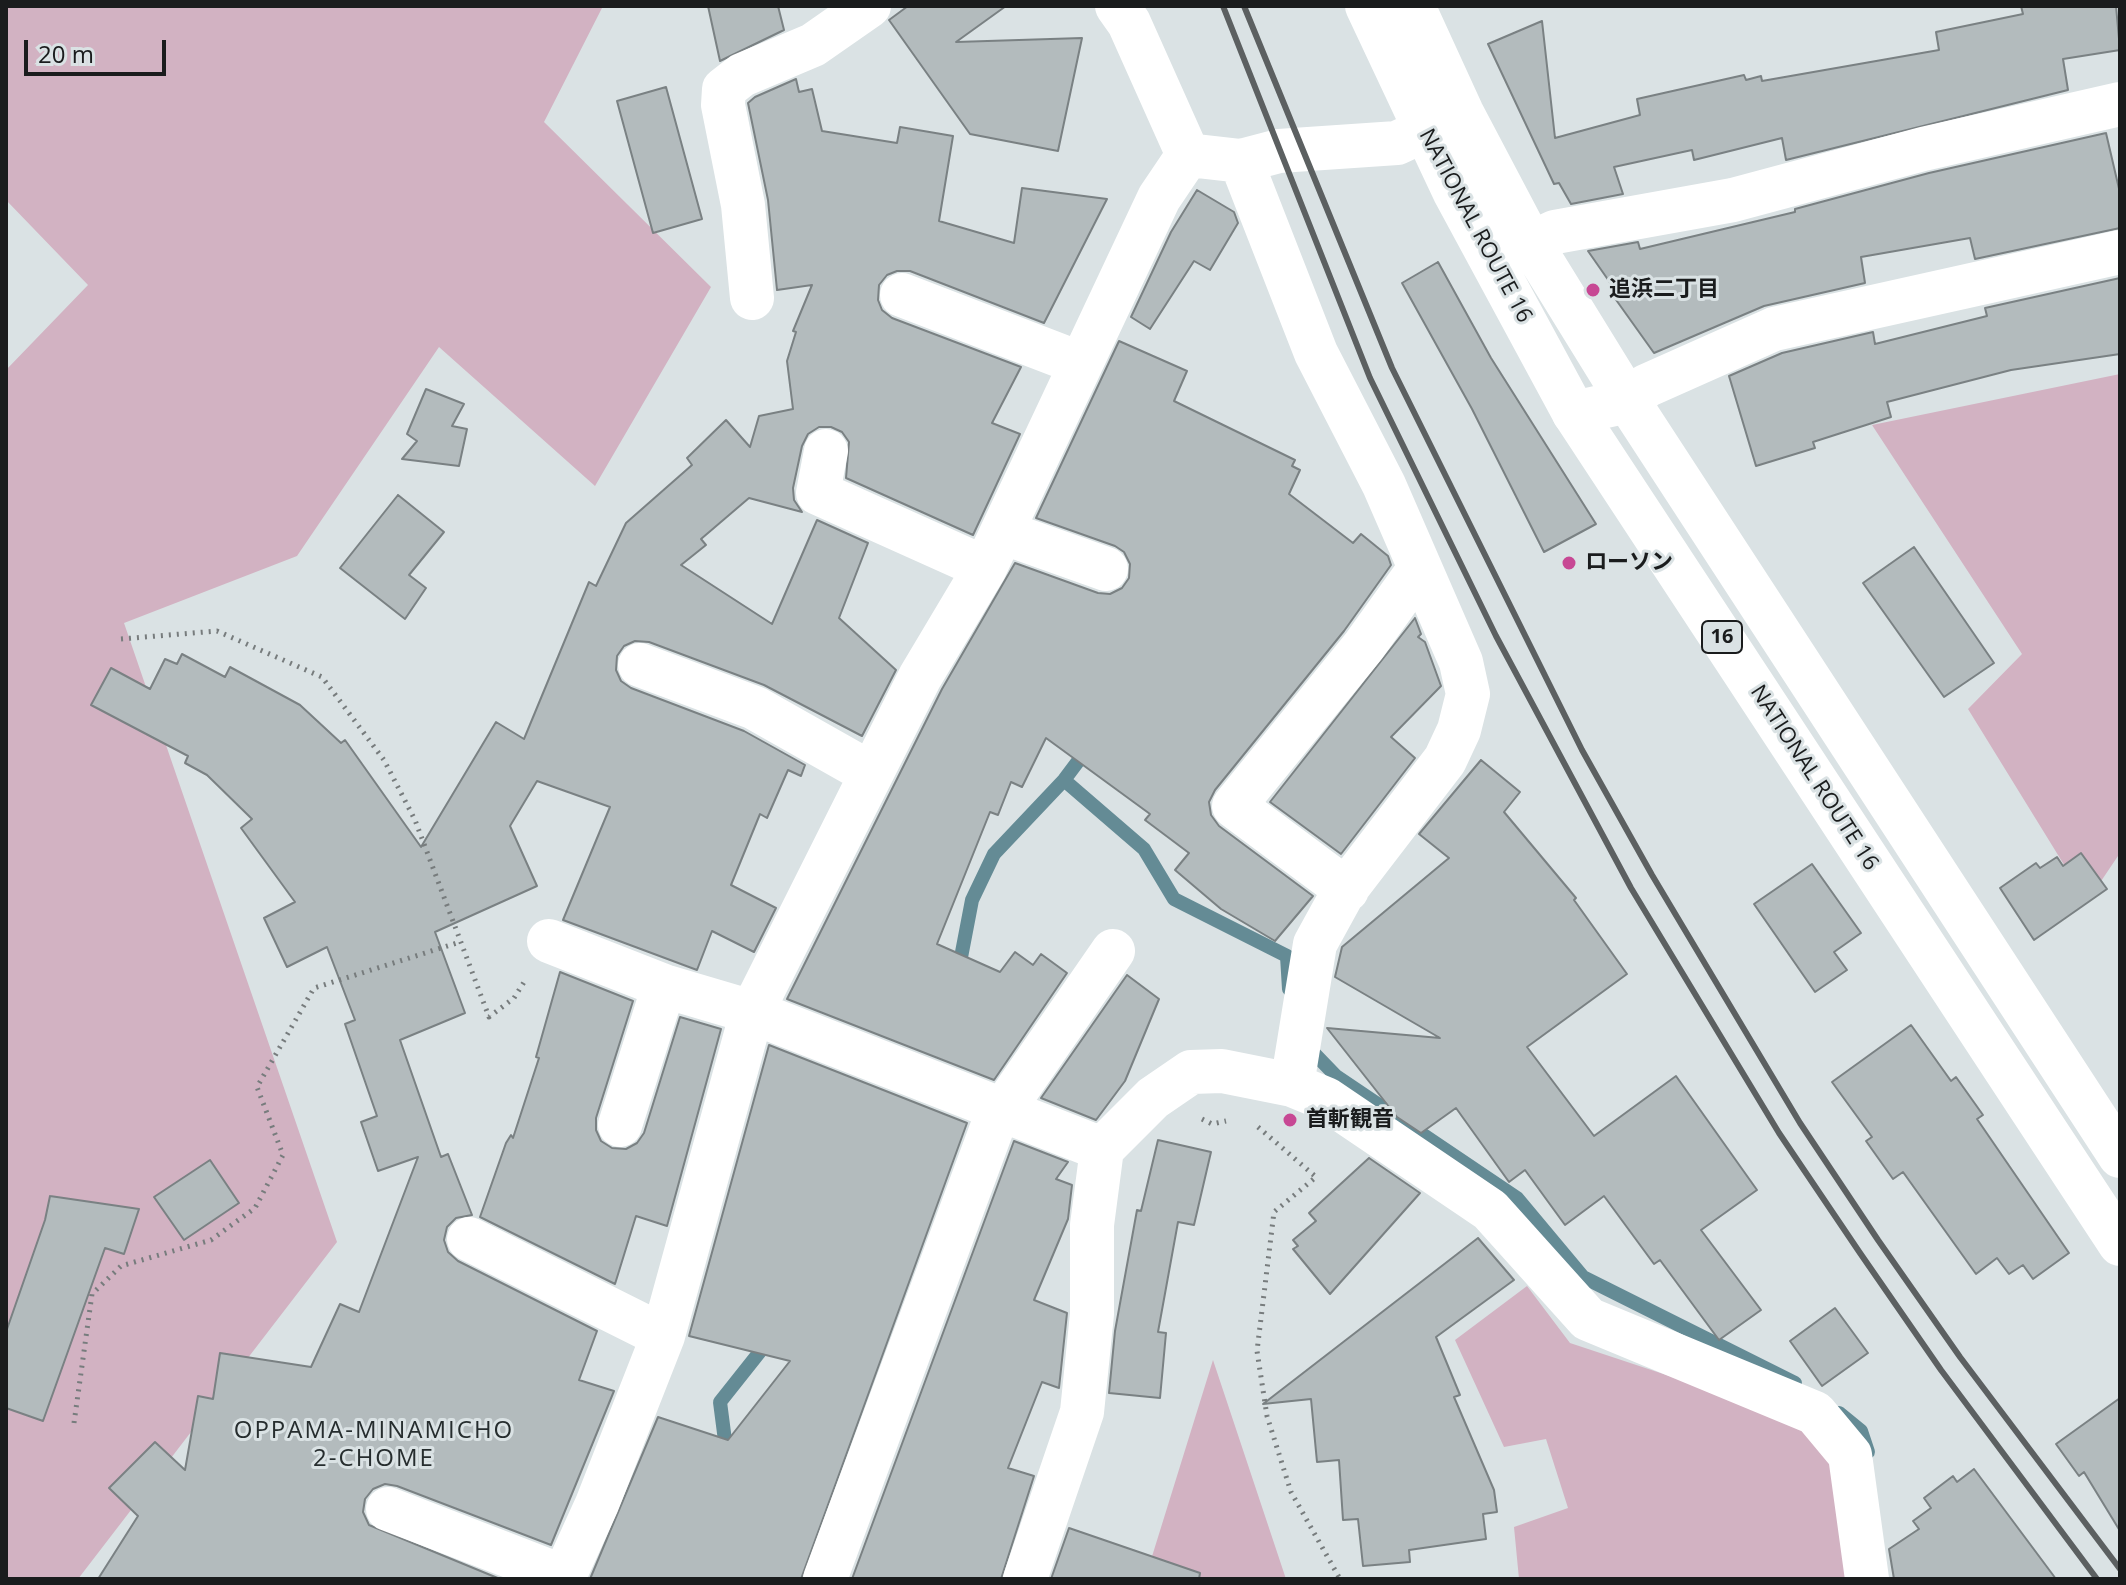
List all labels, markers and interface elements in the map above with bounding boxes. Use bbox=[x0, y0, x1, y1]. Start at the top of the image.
scale bar bbox=[28, 24, 170, 74]
text: 20 m bbox=[38, 37, 94, 70]
street label: NATIONAL ROUTE 16 bbox=[1413, 125, 1537, 327]
place label: 追浜二丁目 bbox=[1609, 277, 1719, 303]
marker: 追浜二丁目 bbox=[1584, 281, 1602, 299]
place label: ローソン bbox=[1585, 550, 1673, 576]
marker: ローソン bbox=[1560, 554, 1578, 572]
road number: 16 bbox=[1702, 621, 1742, 653]
street label: NATIONAL ROUTE 16 bbox=[1744, 680, 1884, 876]
place label: 首斬観音 bbox=[1306, 1107, 1394, 1133]
marker: 首斬観音 bbox=[1281, 1111, 1299, 1129]
district label: OPPAMA-MINAMICHO 2-CHOME bbox=[234, 1417, 514, 1473]

